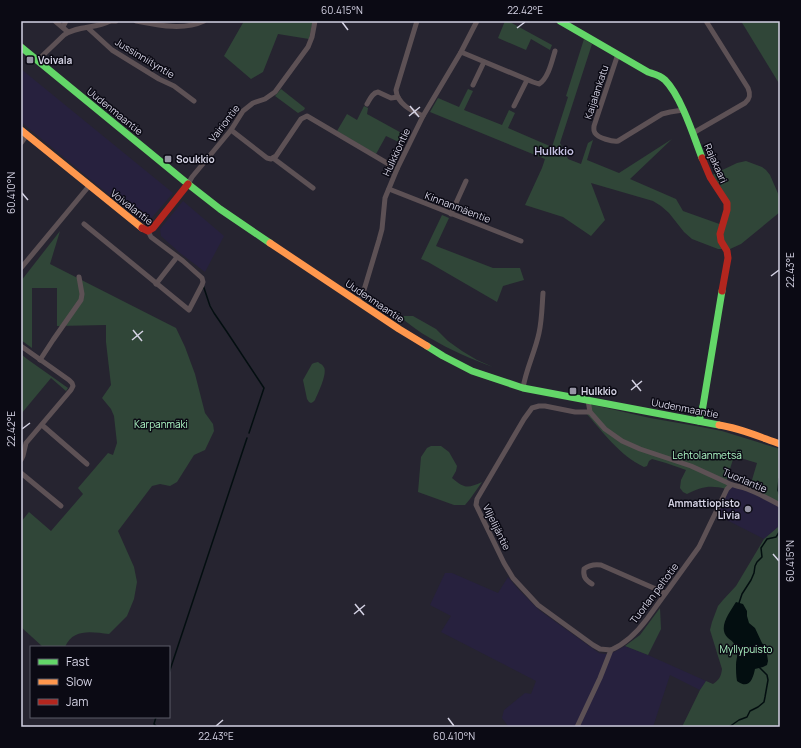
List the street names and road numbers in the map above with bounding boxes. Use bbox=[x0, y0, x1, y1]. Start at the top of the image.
street label: Jussinniityntie bbox=[113, 35, 178, 81]
street label: Kaijalankatu bbox=[581, 63, 611, 121]
street label: Uudenmaantie bbox=[84, 84, 146, 138]
street label: Vairiontie bbox=[205, 101, 243, 145]
street label: Hulkkiontie bbox=[379, 126, 413, 178]
street label: Rajakaari bbox=[701, 141, 731, 185]
street label: Voivalantie bbox=[108, 186, 156, 228]
street label: Kinnanmäentie bbox=[423, 188, 493, 226]
street label: Uudenmaantie bbox=[343, 276, 407, 326]
street label: Uudenmaantie bbox=[650, 395, 720, 421]
street label: Tuorlantie bbox=[721, 464, 769, 496]
street label: Viljelijäntie bbox=[480, 502, 514, 553]
street label: Tuorlan peltotie bbox=[627, 560, 682, 626]

